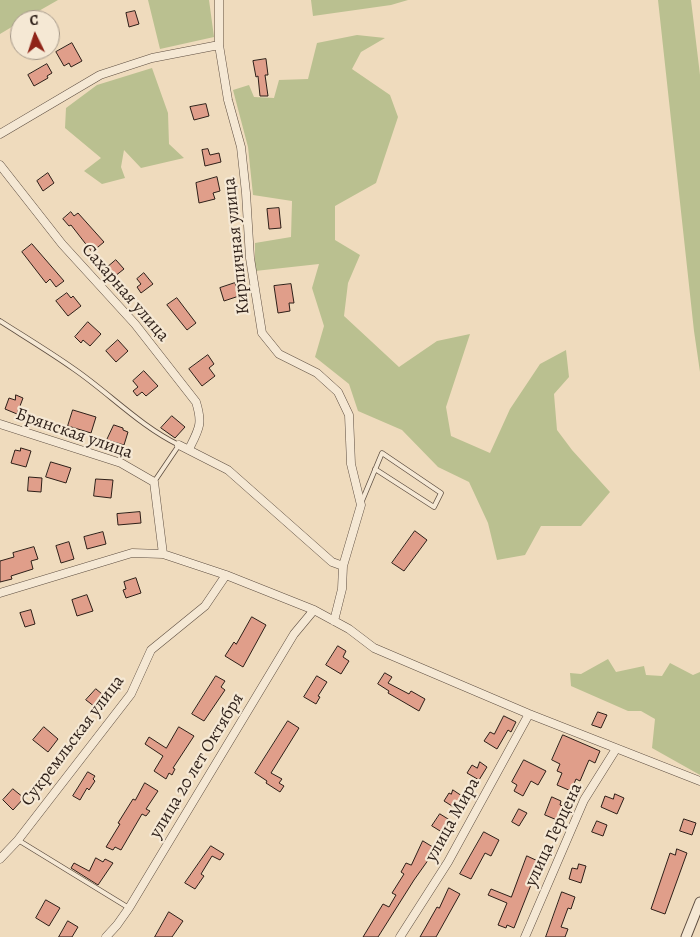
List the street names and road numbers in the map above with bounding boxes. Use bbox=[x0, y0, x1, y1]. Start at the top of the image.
street label: Кирпичная улица bbox=[219, 176, 255, 316]
street label: Сахарная улица bbox=[77, 240, 173, 346]
street label: Брянская улица bbox=[13, 404, 135, 464]
street label: Сукремльская улица bbox=[17, 671, 129, 811]
street label: улица 20 лет Октября bbox=[145, 689, 249, 843]
street label: улица Мира bbox=[421, 774, 485, 866]
street label: улица Герцена bbox=[521, 780, 587, 890]

